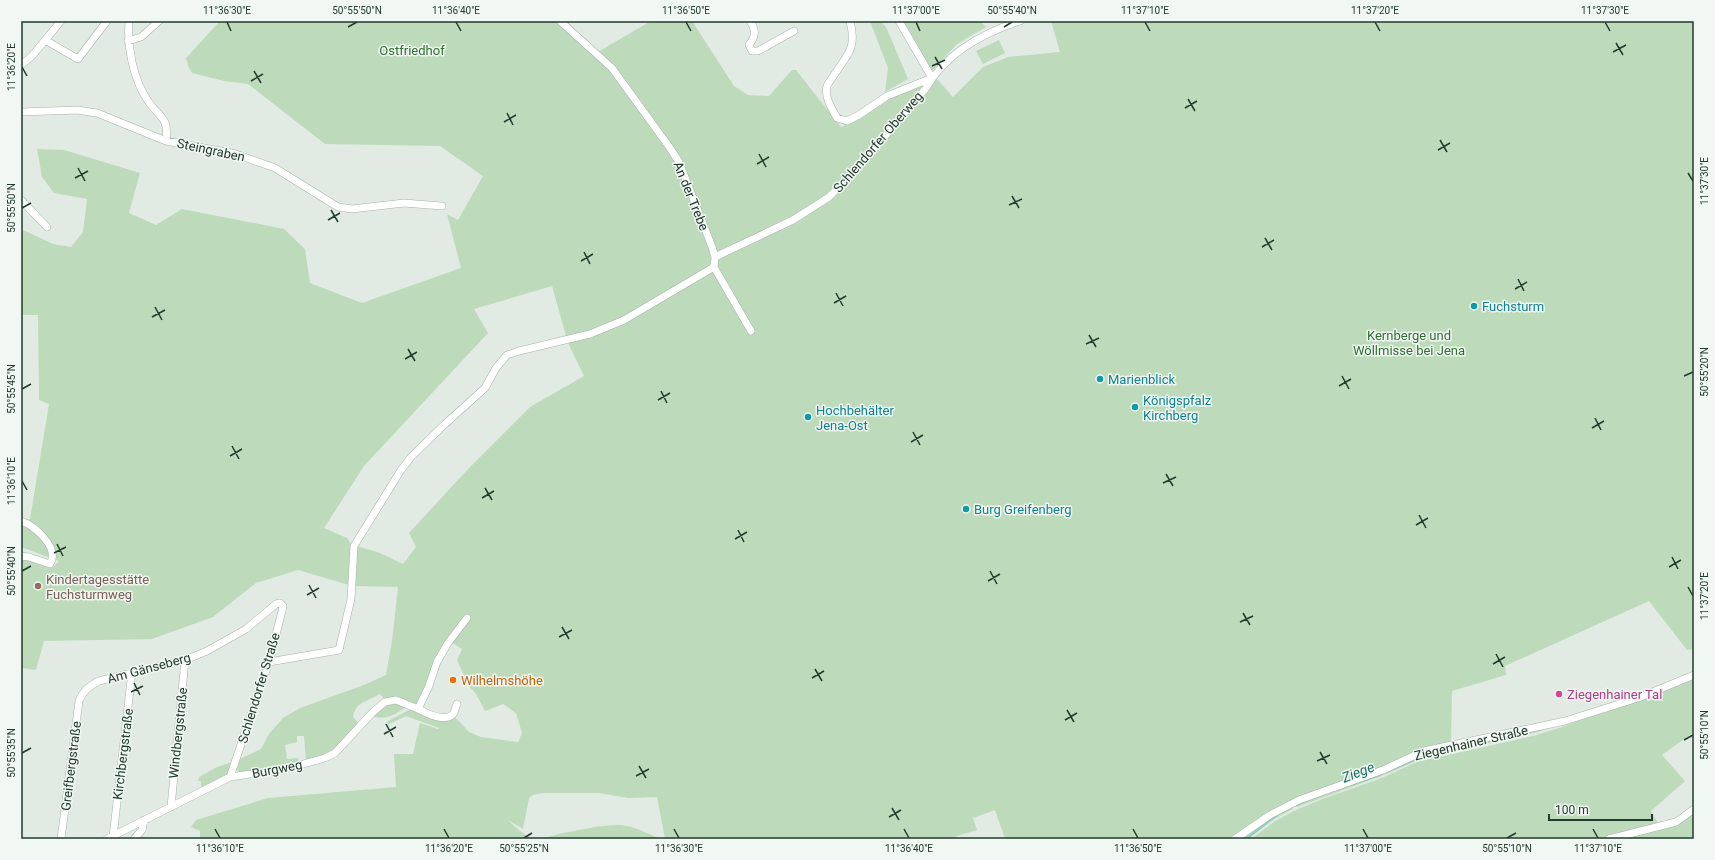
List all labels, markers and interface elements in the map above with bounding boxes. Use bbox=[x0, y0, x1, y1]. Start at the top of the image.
text: 11°36'30"E bbox=[203, 5, 251, 16]
text: 50°55'50"N bbox=[332, 5, 382, 16]
text: 11°36'40"E bbox=[432, 5, 480, 16]
text: 11°36'50"E bbox=[662, 5, 710, 16]
text: 11°37'00"E bbox=[892, 5, 940, 16]
text: 50°55'40"N bbox=[987, 5, 1037, 16]
text: 11°37'10"E bbox=[1121, 5, 1169, 16]
text: 11°37'20"E bbox=[1351, 5, 1399, 16]
text: 11°37'30"E bbox=[1581, 5, 1629, 16]
text: 11°36'20"E bbox=[6, 43, 17, 91]
park label: Ostfriedhof bbox=[379, 43, 445, 58]
street label: Schlendorfer Oberweg bbox=[830, 89, 926, 195]
street label: Steingraben bbox=[176, 135, 246, 165]
text: 11°37'30"E bbox=[1699, 157, 1710, 205]
street label: An der Trebe bbox=[670, 159, 712, 233]
text: 50°55'50"N bbox=[6, 183, 17, 233]
place label: Fuchsturm bbox=[1482, 299, 1544, 314]
marker: Fuchsturm bbox=[1469, 301, 1479, 311]
park label: Kernberge und Wöllmisse bei Jena bbox=[1353, 328, 1465, 358]
text: 50°55'20"N bbox=[1699, 347, 1710, 397]
text: 50°55'45"N bbox=[6, 364, 17, 414]
place label: Marienblick bbox=[1108, 372, 1175, 387]
marker: Marienblick bbox=[1095, 374, 1105, 384]
place label: Königspfalz Kirchberg bbox=[1143, 393, 1212, 423]
marker: Königspfalz Kirchberg bbox=[1130, 402, 1140, 412]
place label: Hochbehälter Jena-Ost bbox=[816, 403, 894, 433]
marker: Hochbehälter Jena-Ost bbox=[803, 412, 813, 422]
text: 11°36'10"E bbox=[6, 457, 17, 505]
place label: Burg Greifenberg bbox=[974, 502, 1072, 517]
marker: Burg Greifenberg bbox=[961, 504, 971, 514]
text: 50°55'40"N bbox=[6, 546, 17, 596]
place label: Kindertagesstätte Fuchsturmweg bbox=[46, 572, 149, 602]
text: 11°37'20"E bbox=[1699, 572, 1710, 620]
marker: Kindertagesstätte Fuchsturmweg bbox=[33, 581, 43, 591]
street label: Schlendorfer Straße bbox=[235, 631, 283, 745]
street label: Am Gänseberg bbox=[106, 650, 192, 686]
place label: Wilhelmshöhe bbox=[461, 673, 543, 688]
marker: Wilhelmshöhe bbox=[448, 675, 458, 685]
street label: Windbergstraße bbox=[166, 686, 190, 779]
place label: Ziegenhainer Tal bbox=[1567, 687, 1662, 702]
marker: Ziegenhainer Tal bbox=[1554, 689, 1564, 699]
street label: Kirchbergstraße bbox=[110, 707, 136, 801]
text: 50°55'10"N bbox=[1699, 710, 1710, 760]
street label: Greifbergstraße bbox=[58, 720, 84, 812]
street label: Ziegenhainer Straße bbox=[1413, 723, 1529, 763]
text: 50°55'35"N bbox=[6, 728, 17, 778]
street label: Burgweg bbox=[251, 757, 303, 781]
water label: Ziege bbox=[1339, 759, 1376, 786]
scale bar bbox=[1549, 796, 1652, 822]
text: 100 m bbox=[1555, 803, 1589, 817]
text: 11°36'10"E bbox=[196, 843, 244, 854]
text: 11°36'20"E bbox=[425, 843, 473, 854]
text: 50°55'25"N bbox=[499, 843, 549, 854]
text: 11°36'30"E bbox=[655, 843, 703, 854]
text: 11°36'40"E bbox=[885, 843, 933, 854]
text: 11°36'50"E bbox=[1114, 843, 1162, 854]
text: 11°37'00"E bbox=[1344, 843, 1392, 854]
text: 50°55'10"N bbox=[1482, 843, 1532, 854]
text: 11°37'10"E bbox=[1574, 843, 1622, 854]

